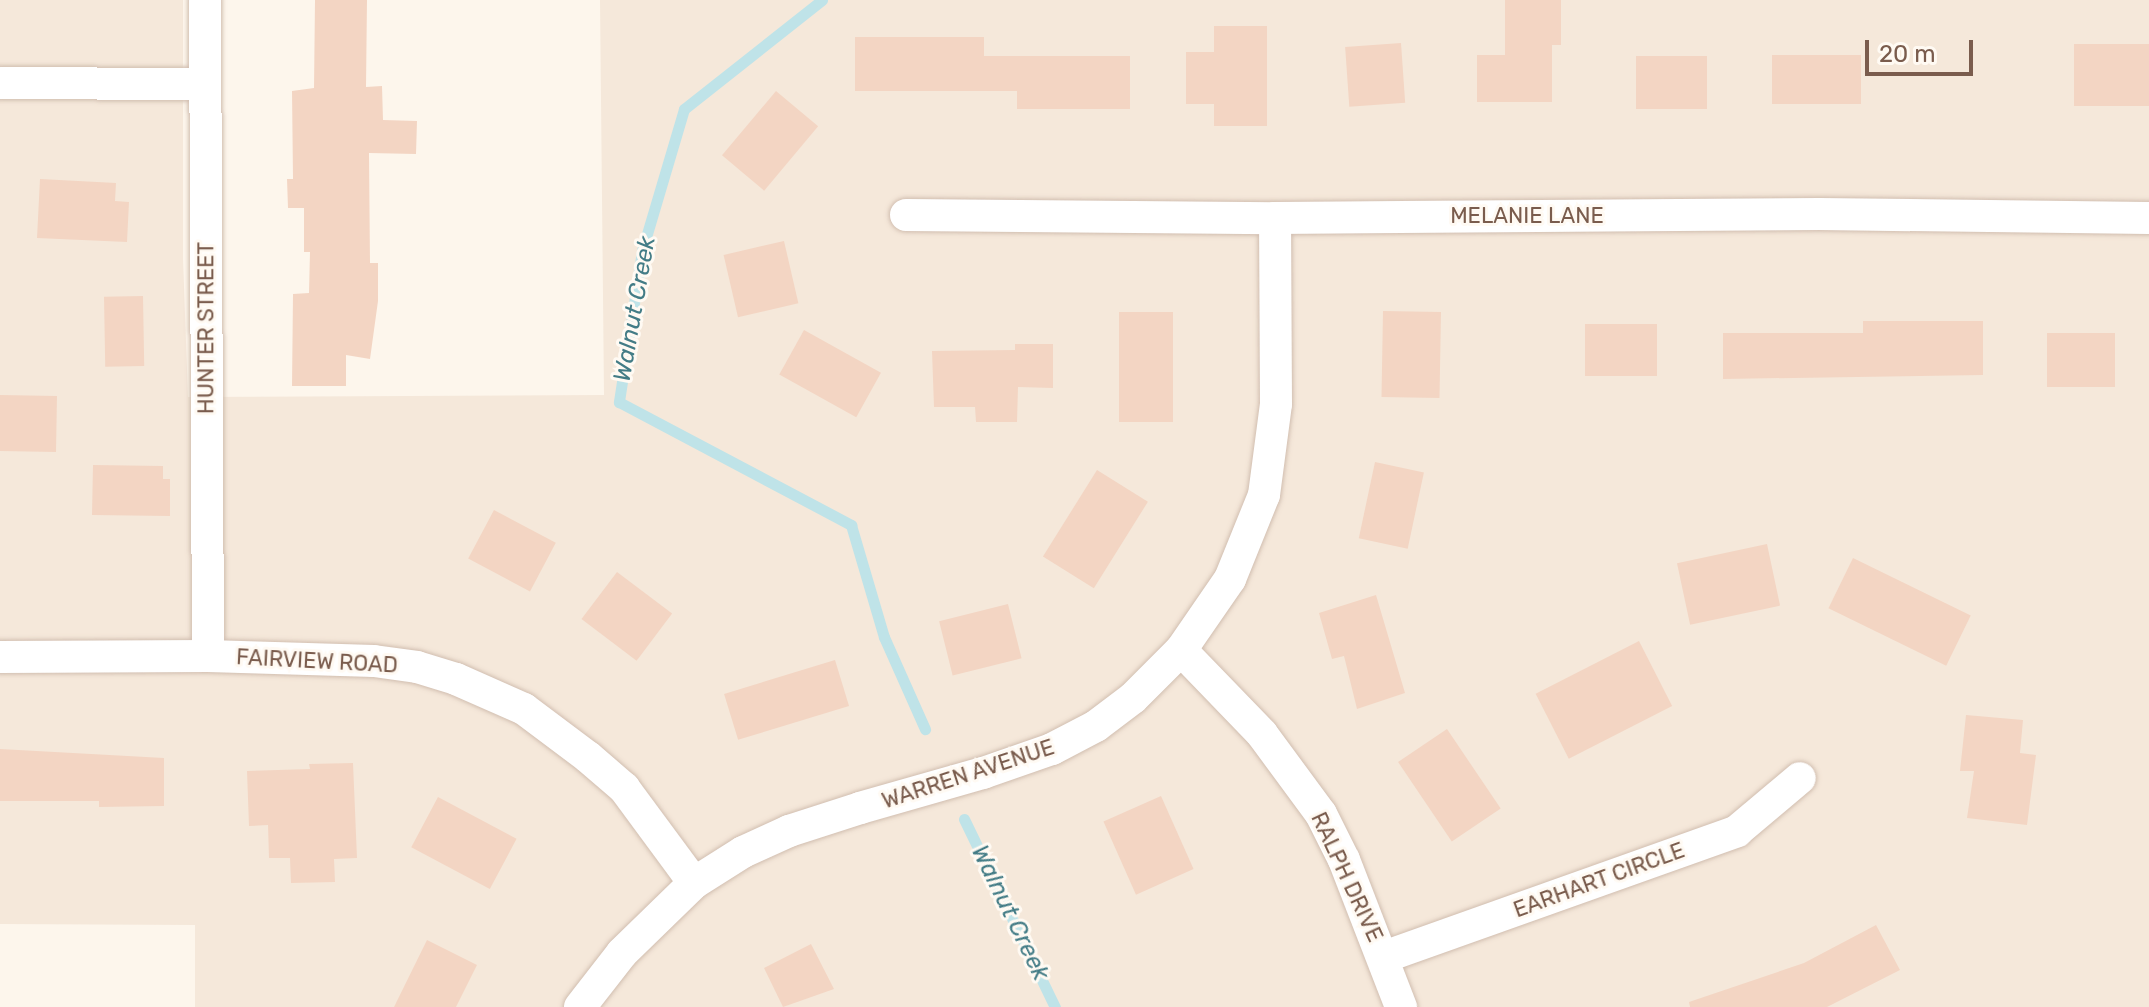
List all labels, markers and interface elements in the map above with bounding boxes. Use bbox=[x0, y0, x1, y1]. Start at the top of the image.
scale bar bbox=[1869, 24, 1977, 74]
text: 20 m bbox=[1879, 40, 1936, 68]
street label: MELANIE LANE bbox=[1450, 203, 1604, 229]
water label: Walnut Creek bbox=[608, 234, 662, 384]
street label: HUNTER STREET bbox=[193, 242, 219, 414]
street label: FAIRVIEW ROAD bbox=[235, 644, 399, 678]
street label: WARREN AVENUE bbox=[878, 734, 1058, 814]
street label: RALPH DRIVE bbox=[1305, 808, 1389, 946]
street label: EARHART CIRCLE bbox=[1510, 837, 1688, 923]
water label: Walnut Creek bbox=[965, 841, 1055, 985]

